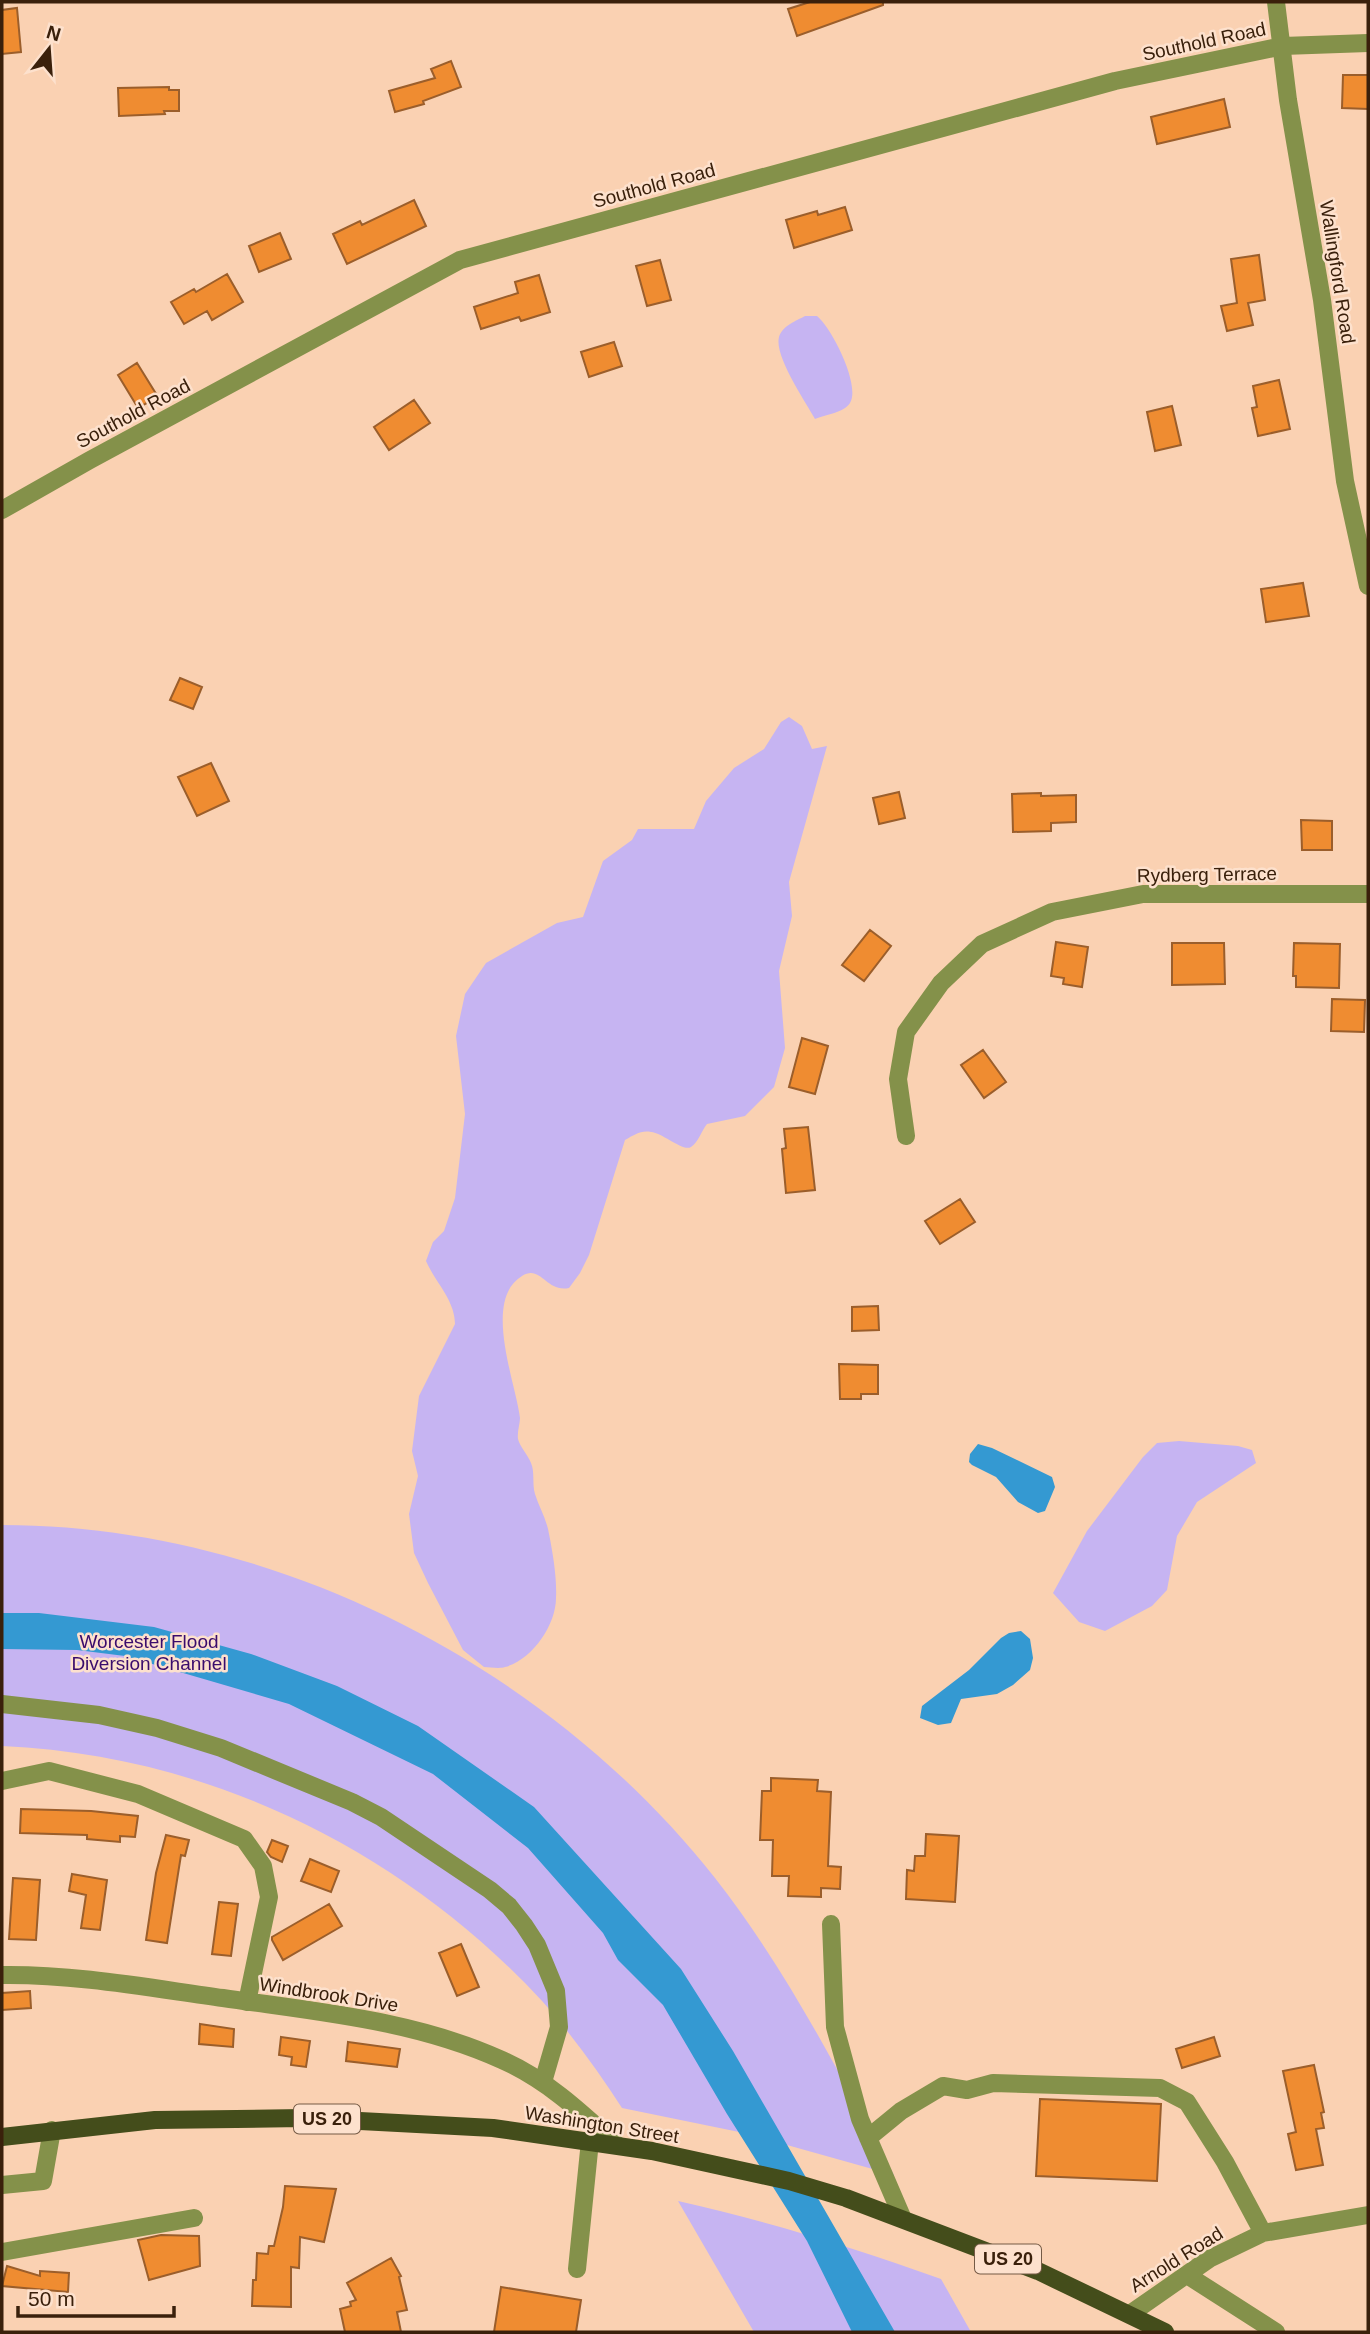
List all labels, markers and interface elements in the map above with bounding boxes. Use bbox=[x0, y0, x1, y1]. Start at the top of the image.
north arrow bbox=[14, 14, 84, 84]
street label: Southold Road bbox=[1140, 18, 1268, 65]
text: N bbox=[44, 21, 63, 45]
street label: Southold Road bbox=[591, 159, 718, 212]
street label: Wallingford Road bbox=[1316, 199, 1359, 345]
street label: Southold Road bbox=[73, 375, 194, 452]
street label: Rydberg Terrace bbox=[1137, 863, 1277, 886]
park label: Worcester Flood Diversion Channel bbox=[71, 1631, 227, 1674]
street label: Windbrook Drive bbox=[258, 1973, 400, 2016]
street label: Washington Street bbox=[523, 2102, 681, 2147]
road number: US 20 bbox=[294, 2104, 360, 2134]
street label: Arnold Road bbox=[1126, 2223, 1227, 2296]
road number: US 20 bbox=[975, 2244, 1041, 2274]
scale bar bbox=[18, 2274, 173, 2318]
text: 50 m bbox=[28, 2287, 75, 2310]

